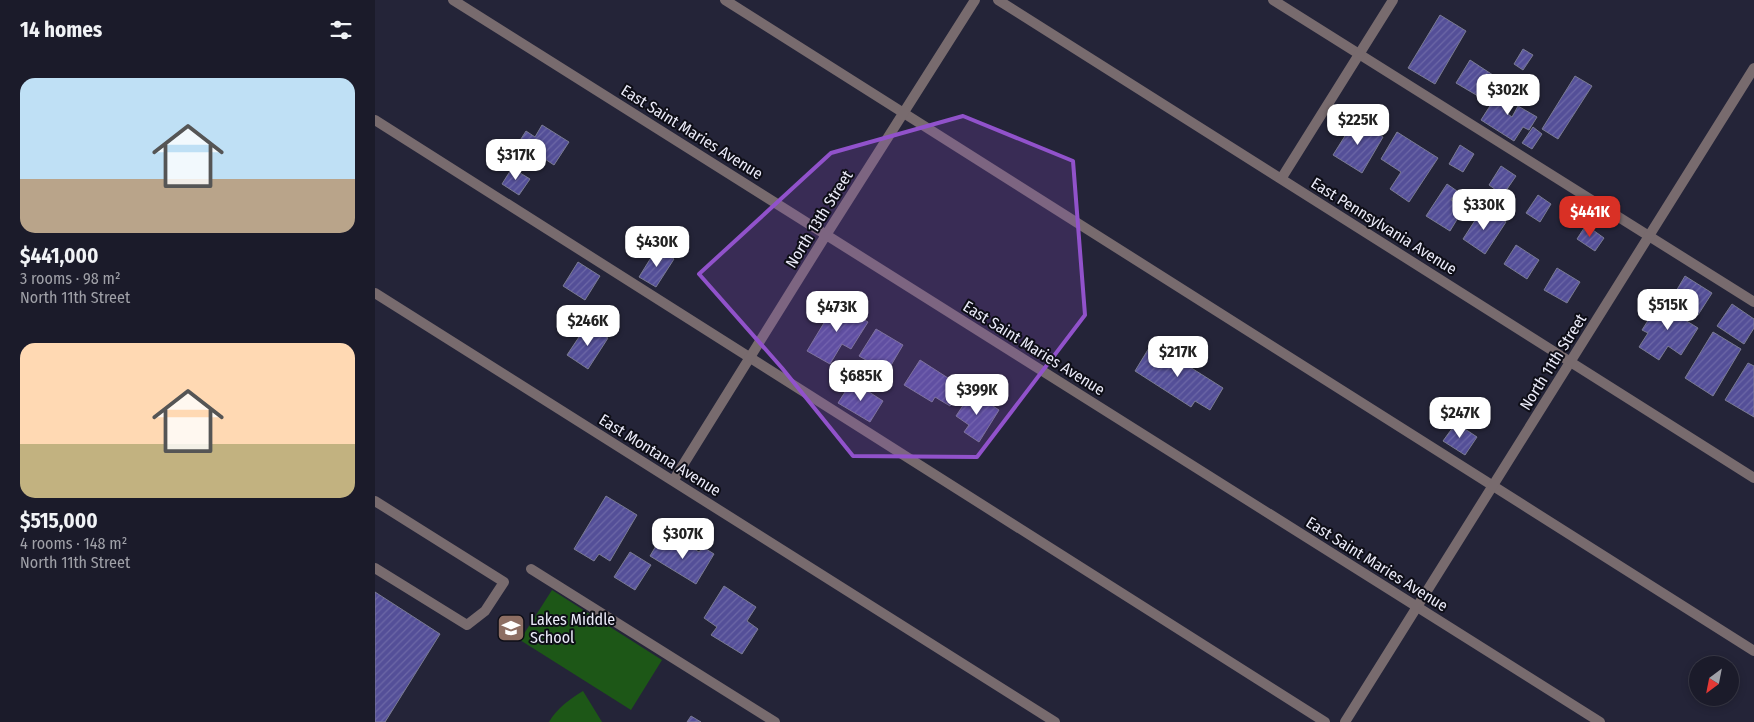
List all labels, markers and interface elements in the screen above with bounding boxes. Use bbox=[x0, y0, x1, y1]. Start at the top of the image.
icon: filters bbox=[327, 16, 355, 44]
text: 14 homes bbox=[20, 17, 102, 43]
pin: $302K bbox=[1473, 74, 1543, 116]
text: $302K bbox=[1488, 80, 1528, 99]
street label: East Saint Maries Avenue bbox=[618, 81, 766, 183]
pin: $225K bbox=[1323, 104, 1393, 146]
text: $225K bbox=[1338, 110, 1378, 129]
icon: home bbox=[143, 111, 233, 201]
pin: $317K bbox=[481, 138, 551, 181]
text: $317K bbox=[497, 145, 535, 164]
street label: North 13th Street bbox=[781, 166, 857, 271]
street label: East Pennsylvania Avenue bbox=[1308, 173, 1460, 279]
pin: $330K bbox=[1449, 188, 1519, 231]
text: $330K bbox=[1463, 195, 1505, 214]
pin: $441K bbox=[1555, 196, 1625, 238]
text: $441K bbox=[1570, 202, 1610, 221]
pin: $430K bbox=[622, 226, 692, 268]
text: $430K bbox=[636, 232, 678, 251]
text: $441,000 bbox=[20, 243, 98, 269]
text: 3 rooms · 98 m² bbox=[20, 269, 121, 288]
text: North 11th Street bbox=[20, 288, 130, 307]
pin: $515K bbox=[1633, 288, 1703, 331]
pin: $473K bbox=[802, 290, 872, 333]
text: $515K bbox=[1649, 295, 1687, 314]
text: $473K bbox=[817, 297, 857, 316]
street label: East Saint Maries Avenue bbox=[960, 297, 1108, 399]
pin: $246K bbox=[553, 304, 623, 347]
street label: North 11th Street bbox=[1516, 310, 1591, 414]
text: $246K bbox=[568, 311, 608, 330]
pin: $217K bbox=[1143, 336, 1213, 378]
text: $217K bbox=[1159, 342, 1197, 361]
pin: $685K bbox=[826, 360, 896, 402]
text: $685K bbox=[840, 366, 882, 385]
pin: $399K bbox=[942, 374, 1012, 416]
icon: home bbox=[143, 376, 233, 466]
text: $399K bbox=[956, 380, 998, 399]
pin: $247K bbox=[1425, 396, 1495, 439]
text: $247K bbox=[1441, 403, 1479, 422]
street label: East Montana Avenue bbox=[596, 410, 725, 500]
text: $515,000 bbox=[20, 508, 98, 534]
street label: East Saint Maries Avenue bbox=[1303, 513, 1451, 615]
pin: $307K bbox=[648, 518, 718, 560]
text: $307K bbox=[663, 524, 703, 543]
text: 4 rooms · 148 m² bbox=[20, 534, 127, 553]
text: North 11th Street bbox=[20, 553, 130, 572]
place label: Lakes Middle School bbox=[530, 610, 615, 647]
school or university icon: Lakes Middle School bbox=[496, 613, 526, 643]
north arrow bbox=[1689, 656, 1739, 706]
map controls bbox=[1689, 656, 1739, 706]

